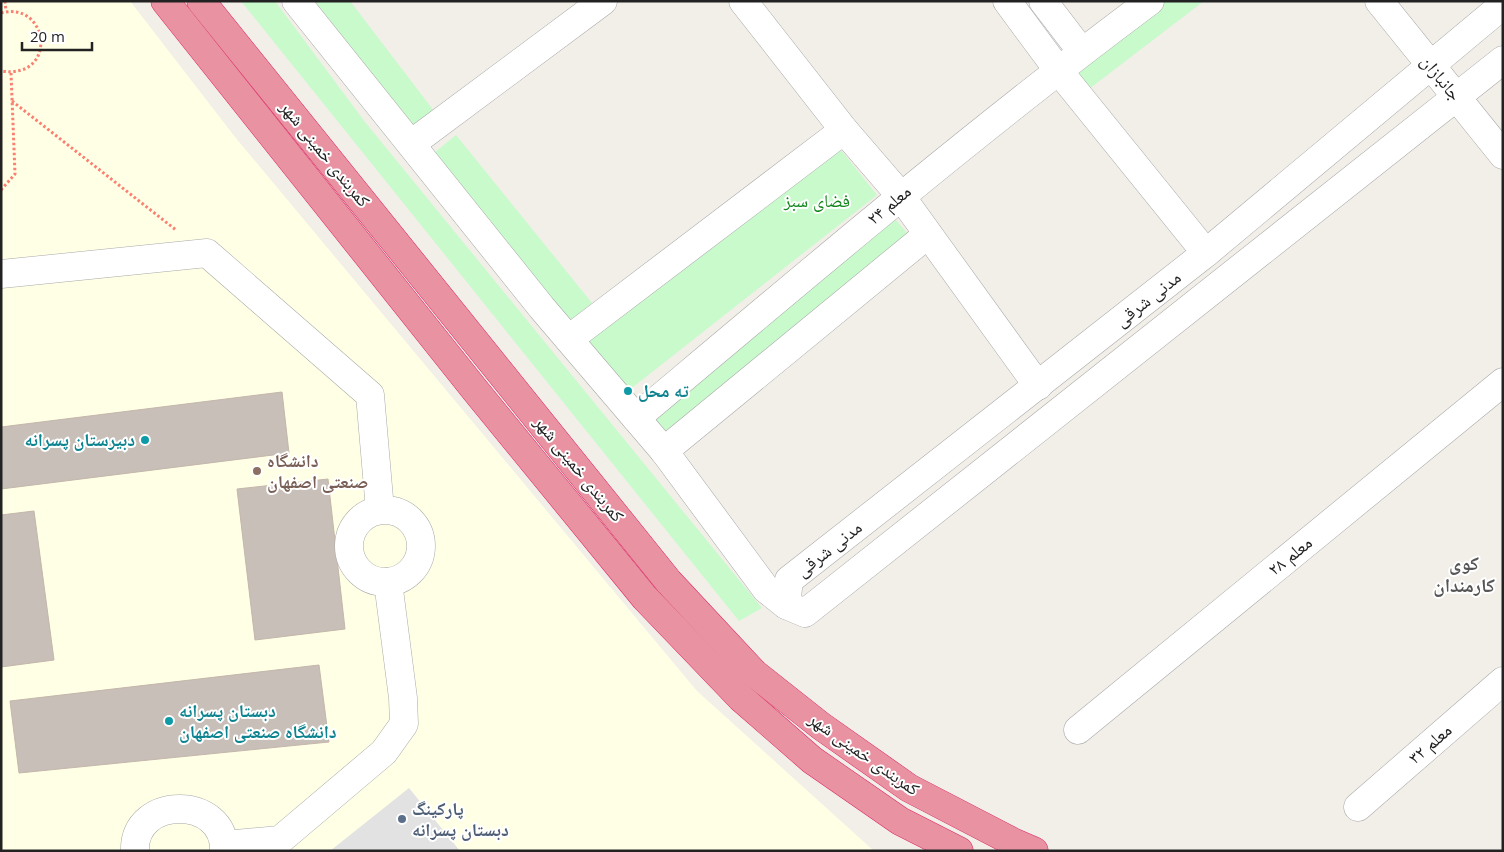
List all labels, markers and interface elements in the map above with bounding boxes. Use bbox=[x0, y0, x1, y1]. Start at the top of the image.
scale bar bbox=[22, 20, 92, 52]
text: 20 m bbox=[30, 26, 65, 46]
street label: جانبازان bbox=[1416, 49, 1468, 105]
street label: کمربندی خمینی شهر bbox=[275, 94, 376, 212]
street label: معلم ۲۴ bbox=[861, 179, 916, 230]
park label: فضای سبز bbox=[783, 188, 850, 212]
street label: مدنی شرقی bbox=[1109, 265, 1185, 332]
place label: ته محل bbox=[638, 378, 689, 402]
marker: ته محل bbox=[622, 385, 634, 397]
street label: کمربندی خمینی شهر bbox=[529, 409, 630, 527]
place label: دبیرستان پسرانه bbox=[25, 427, 135, 451]
marker: دبیرستان پسرانه bbox=[139, 434, 151, 446]
place label: دانشگاه صنعتی اصفهان bbox=[267, 448, 368, 493]
marker: دانشگاه صنعتی اصفهان bbox=[251, 465, 263, 477]
street label: مدنی شرقی bbox=[790, 515, 866, 582]
street label: معلم ۲۸ bbox=[1262, 530, 1317, 581]
district label: کوی کارمندان bbox=[1433, 550, 1495, 598]
place label: دبستان پسرانه دانشگاه صنعتی اصفهان bbox=[179, 698, 337, 743]
street label: کمربندی خمینی شهر bbox=[803, 705, 925, 801]
marker: دبستان پسرانه دانشگاه صنعتی اصفهان bbox=[163, 715, 175, 727]
street label: معلم ۳۲ bbox=[1402, 718, 1457, 770]
place label: پارکینگ دبستان پسرانه bbox=[412, 796, 509, 841]
marker: پارکینگ دبستان پسرانه bbox=[396, 813, 408, 825]

